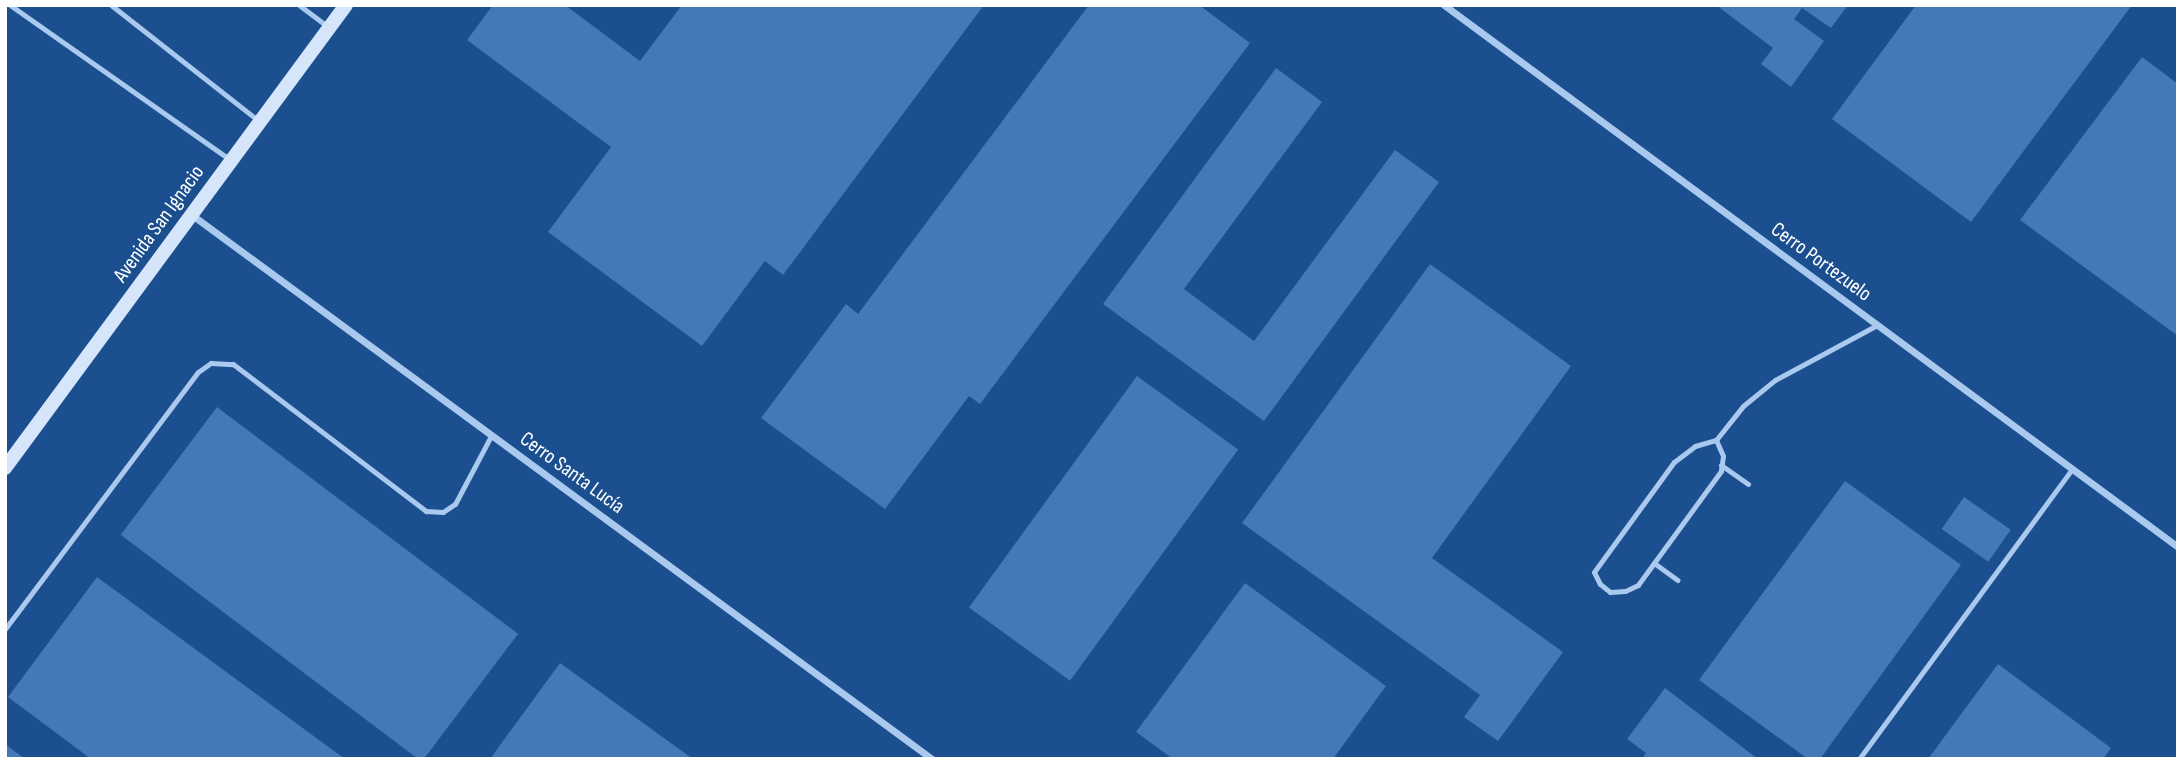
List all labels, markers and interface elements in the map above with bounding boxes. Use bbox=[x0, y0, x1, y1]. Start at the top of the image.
street label: Avenida San Ignacio bbox=[108, 161, 210, 287]
street label: Cerro Portezuelo bbox=[1766, 217, 1876, 307]
street label: Cerro Santa Lucía bbox=[515, 427, 629, 519]

